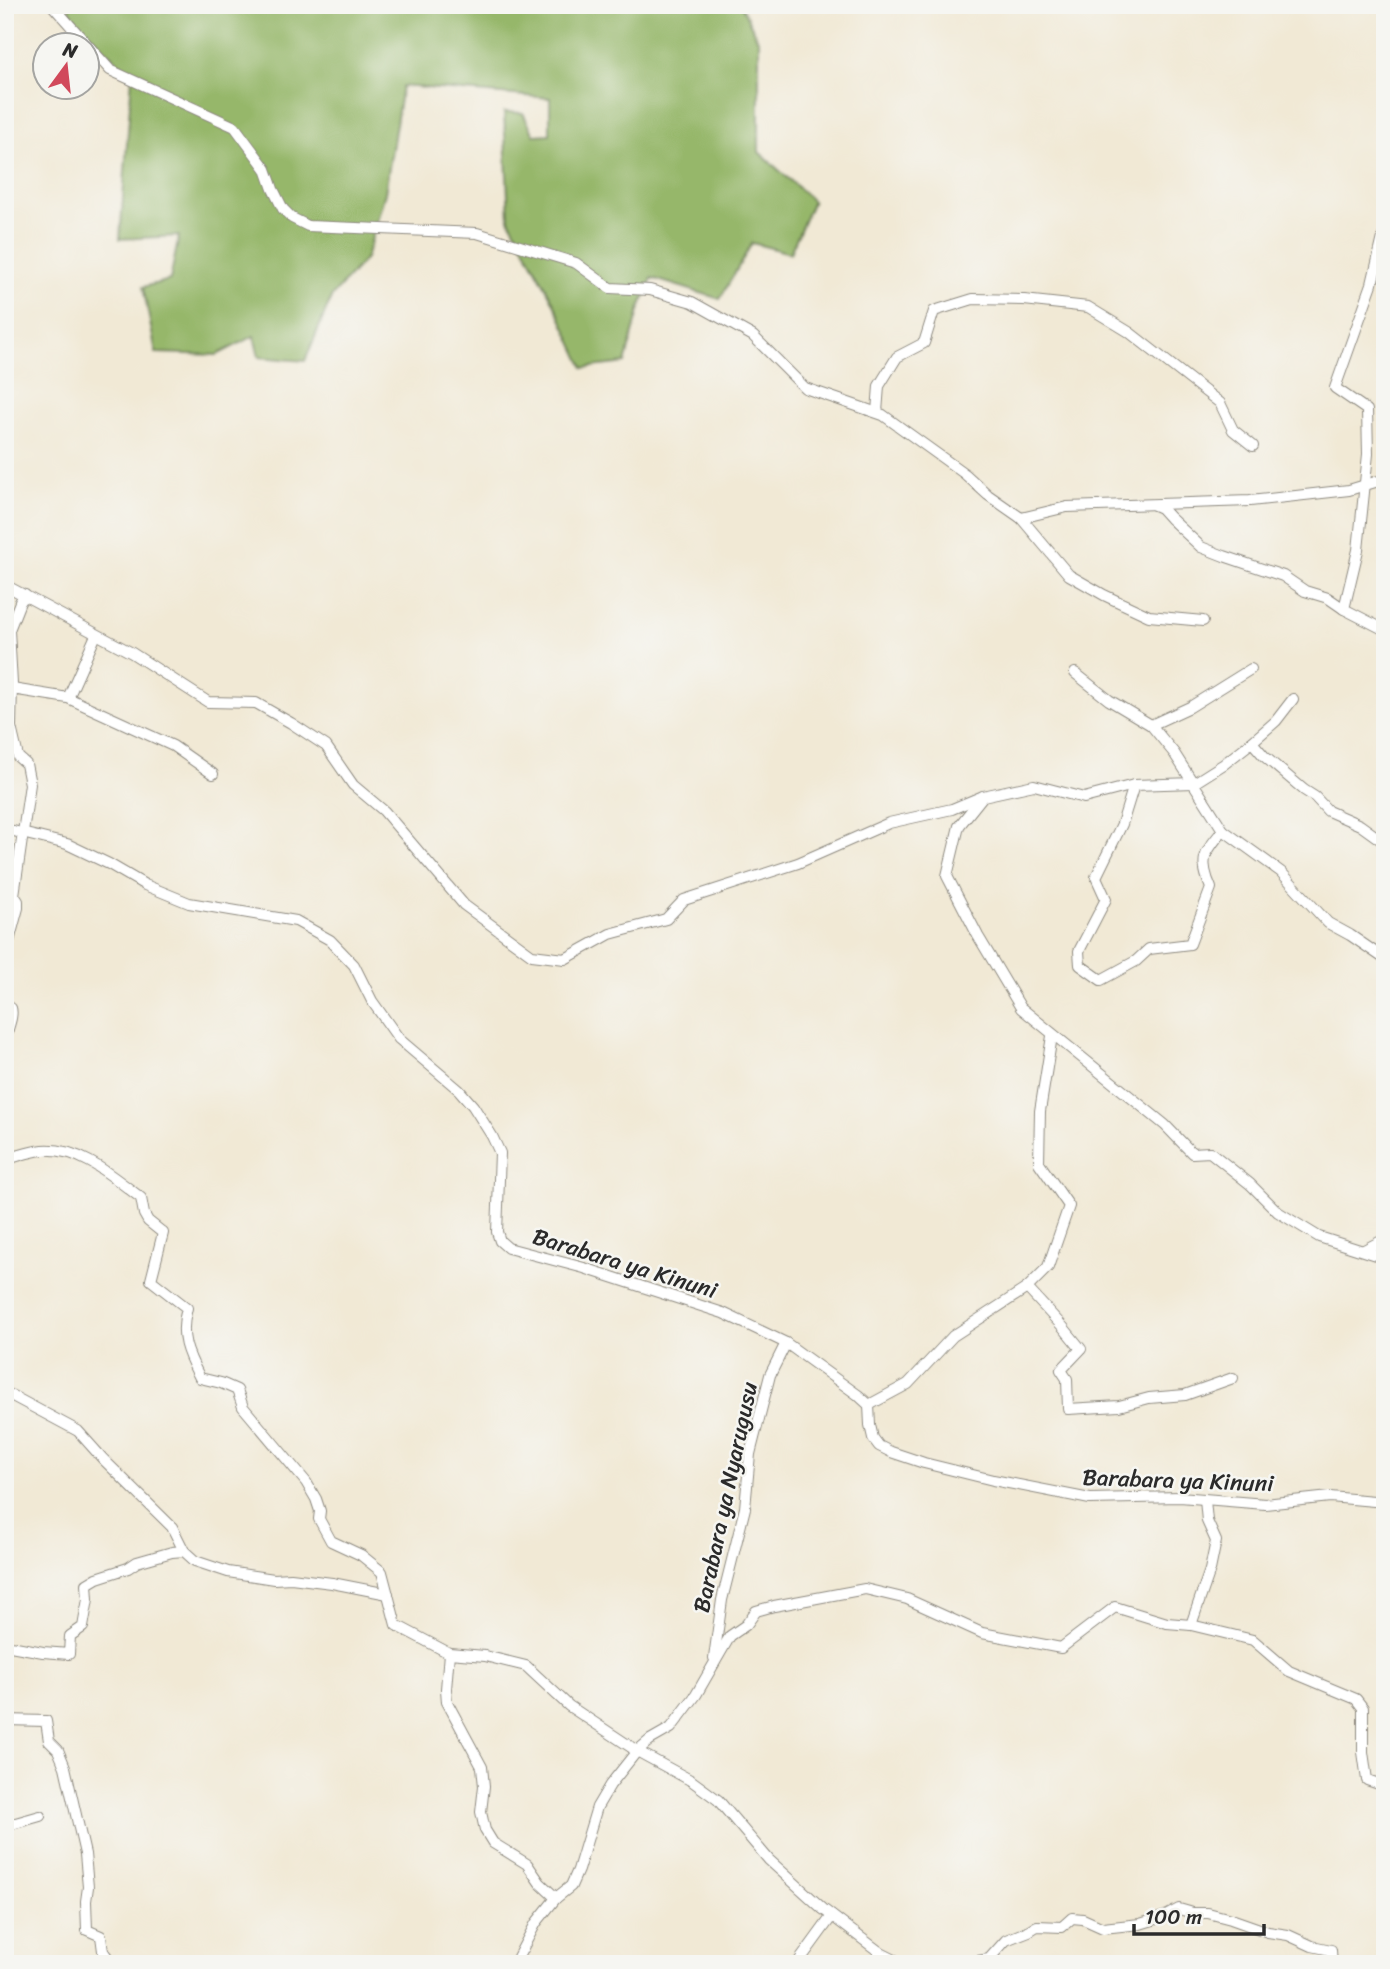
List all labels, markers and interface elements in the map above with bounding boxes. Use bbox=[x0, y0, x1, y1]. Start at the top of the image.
north arrow bbox=[32, 32, 102, 102]
text: N bbox=[59, 32, 82, 68]
street label: Barabara ya Kinuni bbox=[527, 1216, 723, 1311]
street label: Barabara ya Nyarugusu bbox=[681, 1378, 770, 1616]
street label: Barabara ya Kinuni bbox=[1082, 1457, 1275, 1504]
scale bar bbox=[1134, 1892, 1264, 1936]
text: 100 m bbox=[1145, 1898, 1202, 1936]

